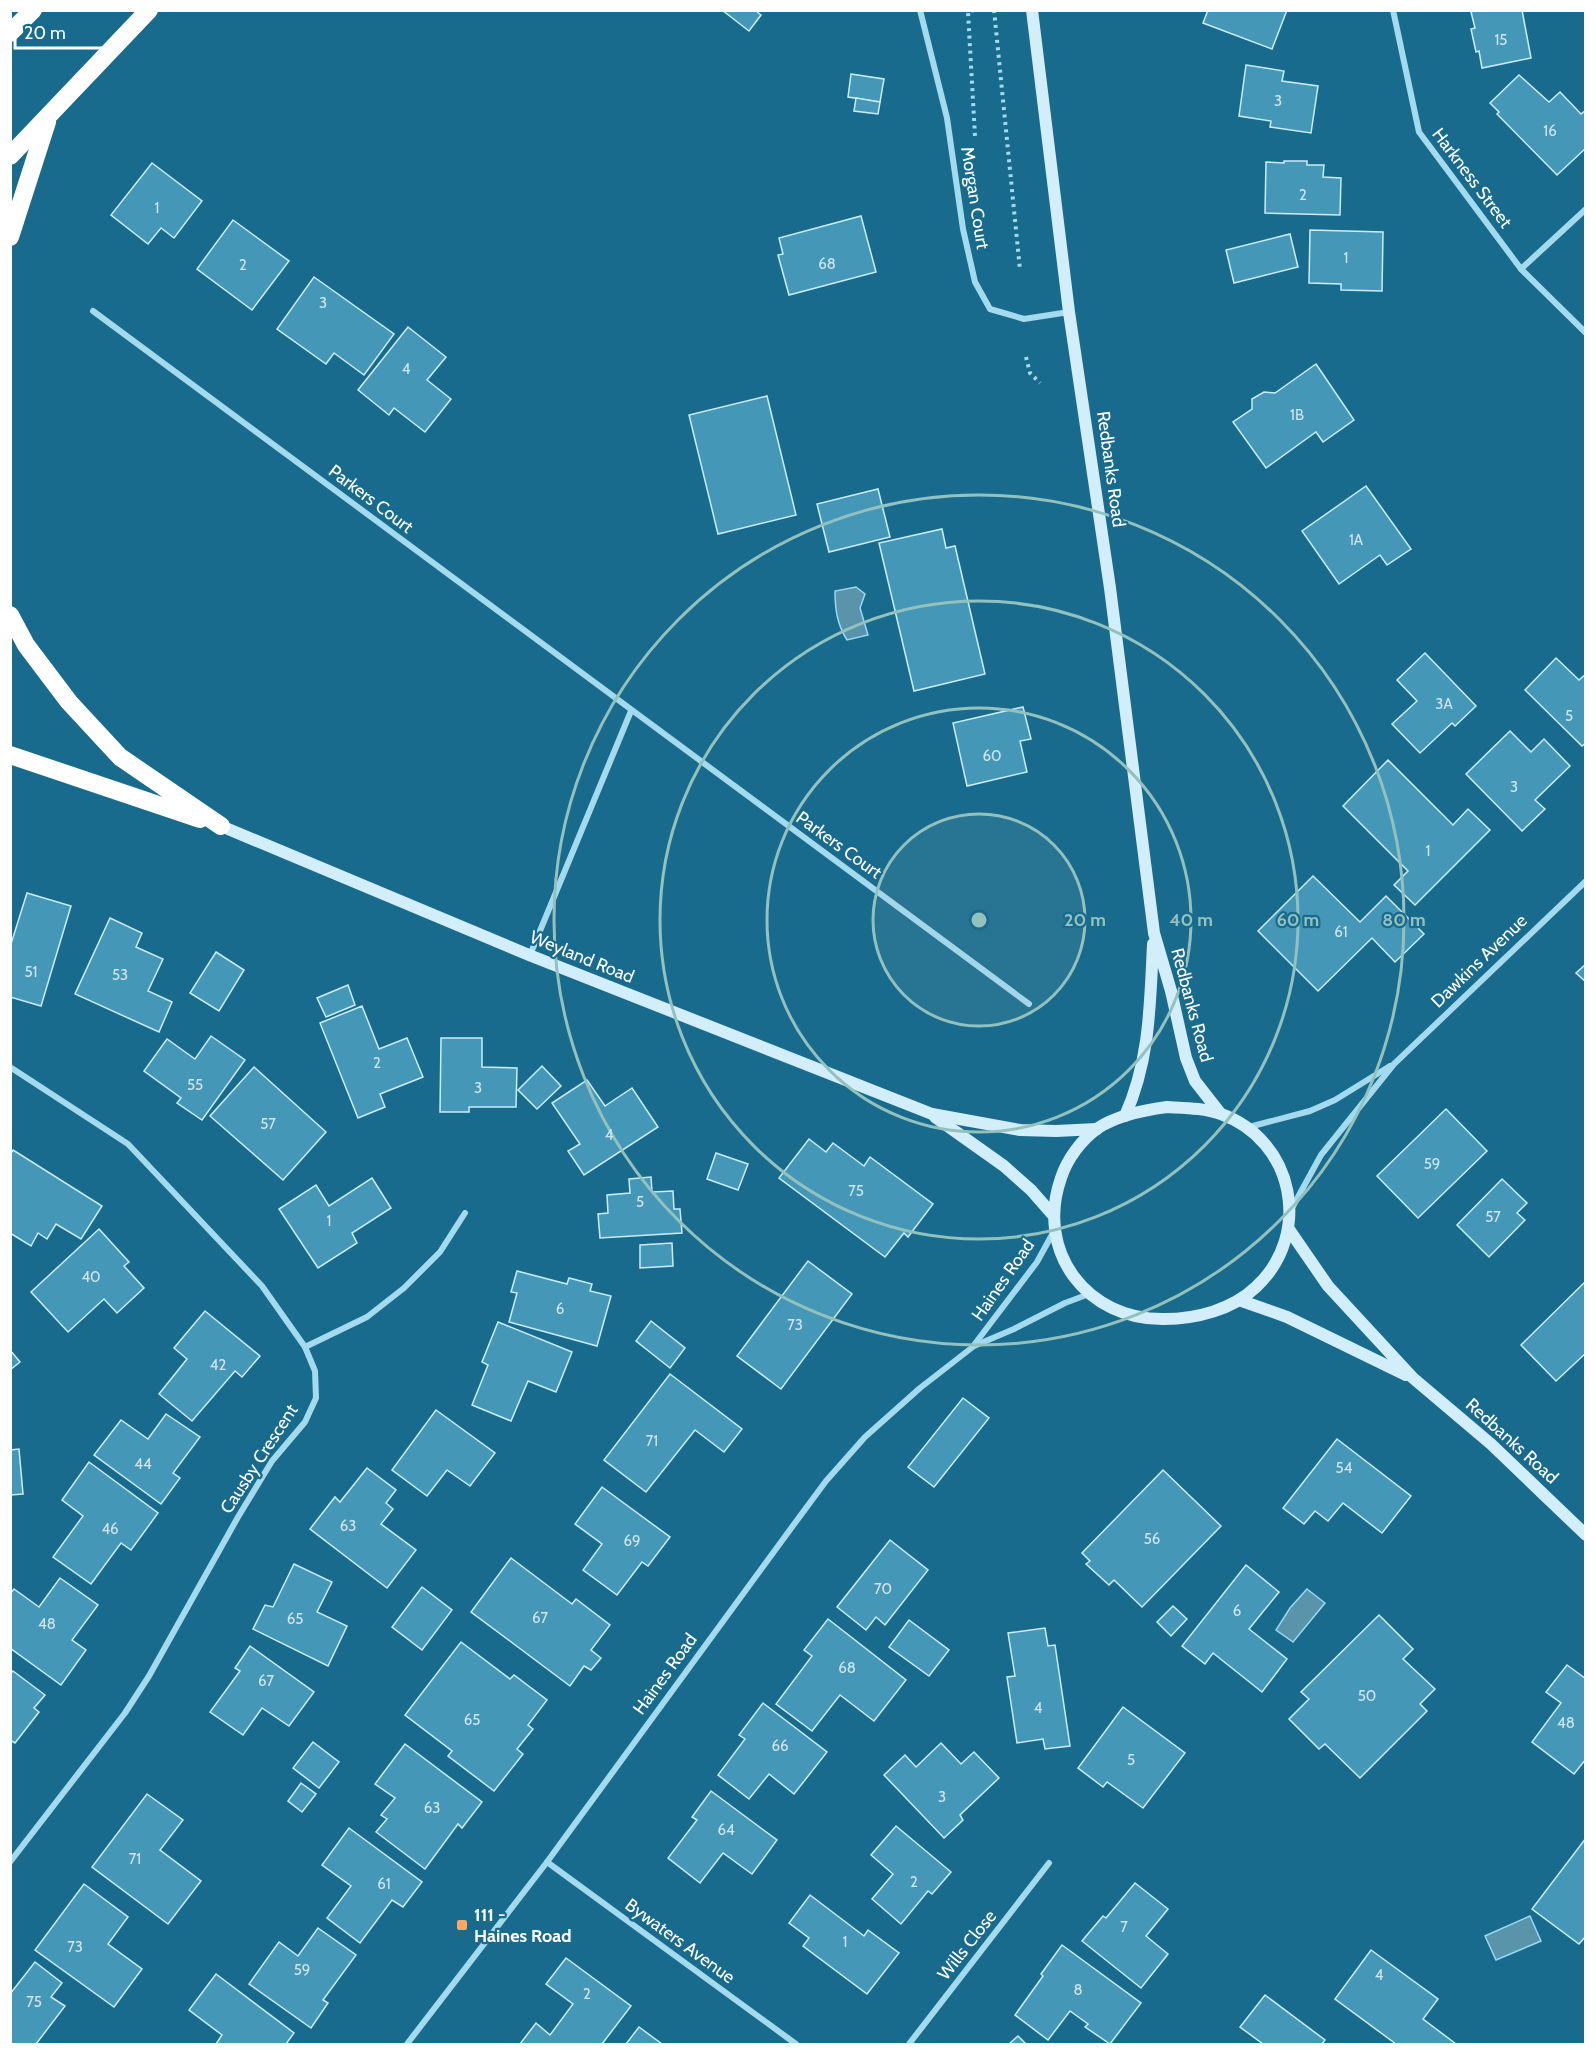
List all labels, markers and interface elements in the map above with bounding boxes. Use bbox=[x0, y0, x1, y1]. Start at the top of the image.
scale bar bbox=[15, 12, 122, 50]
text: 20 m bbox=[24, 22, 66, 44]
house number: 15 bbox=[1494, 31, 1508, 49]
house number: 3 bbox=[1274, 92, 1282, 110]
house number: 16 bbox=[1543, 122, 1557, 140]
street label: Harkness Street bbox=[1427, 124, 1517, 232]
street label: Morgan Court bbox=[956, 145, 994, 251]
house number: 2 bbox=[1299, 186, 1307, 204]
house number: 1 bbox=[155, 199, 159, 217]
house number: 1 bbox=[1344, 249, 1348, 267]
house number: 68 bbox=[818, 255, 836, 273]
house number: 2 bbox=[239, 256, 247, 274]
house number: 3 bbox=[319, 294, 327, 312]
house number: 4 bbox=[402, 360, 411, 378]
house number: 1B bbox=[1290, 406, 1304, 424]
street label: Redbanks Road bbox=[1092, 410, 1130, 528]
street label: Parkers Court bbox=[324, 460, 418, 538]
house number: 1A bbox=[1349, 531, 1364, 549]
house number: 3A bbox=[1435, 695, 1453, 713]
house number: 5 bbox=[1565, 707, 1573, 725]
house number: 60 bbox=[983, 747, 1002, 765]
house number: 3 bbox=[1510, 778, 1518, 796]
street label: Parkers Court bbox=[792, 807, 886, 883]
house number: 1 bbox=[1426, 842, 1430, 860]
text: 20 m bbox=[1064, 909, 1106, 931]
text: 40 m bbox=[1169, 909, 1213, 931]
text: 60 m bbox=[1277, 909, 1319, 931]
text: 80 m bbox=[1382, 909, 1426, 931]
centre of rings bbox=[969, 910, 989, 930]
street label: Dawkins Avenue bbox=[1426, 910, 1532, 1012]
house number: 61 bbox=[1334, 923, 1348, 941]
street label: Weyland Road bbox=[527, 926, 637, 988]
street label: Redbanks Road bbox=[1166, 946, 1218, 1064]
house number: 51 bbox=[24, 963, 38, 981]
house number: 53 bbox=[112, 966, 128, 984]
house number: 2 bbox=[373, 1054, 381, 1072]
house number: 55 bbox=[187, 1076, 203, 1094]
house number: 3 bbox=[474, 1079, 482, 1097]
house number: 57 bbox=[260, 1115, 276, 1133]
house number: 4 bbox=[605, 1126, 614, 1144]
house number: 59 bbox=[1424, 1155, 1440, 1173]
house number: 75 bbox=[848, 1182, 864, 1200]
house number: 5 bbox=[636, 1193, 644, 1211]
house number: 57 bbox=[1485, 1208, 1501, 1226]
house number: 1 bbox=[327, 1212, 331, 1230]
street label: Haines Road bbox=[967, 1235, 1039, 1325]
house number: 40 bbox=[81, 1268, 101, 1286]
house number: 6 bbox=[556, 1300, 564, 1318]
house number: 73 bbox=[787, 1316, 803, 1334]
house number: 42 bbox=[210, 1356, 226, 1374]
street label: Redbanks Road bbox=[1461, 1394, 1563, 1488]
street label: Causby Crescent bbox=[215, 1400, 303, 1518]
house number: 71 bbox=[646, 1432, 658, 1450]
house number: 44 bbox=[134, 1455, 152, 1473]
house number: 54 bbox=[1336, 1459, 1353, 1477]
house number: 63 bbox=[340, 1517, 356, 1535]
house number: 46 bbox=[101, 1520, 119, 1538]
house number: 56 bbox=[1144, 1530, 1160, 1548]
house number: 69 bbox=[623, 1532, 641, 1550]
house number: 70 bbox=[874, 1580, 892, 1598]
house number: 6 bbox=[1233, 1602, 1241, 1620]
house number: 67 bbox=[532, 1609, 548, 1627]
house number: 65 bbox=[287, 1610, 303, 1628]
house number: 48 bbox=[38, 1615, 56, 1633]
street label: Haines Road bbox=[628, 1629, 702, 1719]
house number: 68 bbox=[838, 1659, 856, 1677]
house number: 67 bbox=[258, 1672, 274, 1690]
house number: 50 bbox=[1358, 1687, 1376, 1705]
house number: 4 bbox=[1034, 1699, 1043, 1717]
house number: 65 bbox=[464, 1711, 480, 1729]
house number: 48 bbox=[1557, 1714, 1575, 1732]
house number: 66 bbox=[771, 1737, 789, 1755]
house number: 5 bbox=[1127, 1751, 1135, 1769]
house number: 3 bbox=[938, 1788, 946, 1806]
house number: 63 bbox=[424, 1799, 440, 1817]
house number: 64 bbox=[717, 1821, 735, 1839]
house number: 71 bbox=[129, 1850, 141, 1868]
house number: 2 bbox=[910, 1873, 918, 1891]
house number: 61 bbox=[377, 1875, 391, 1893]
street label: Bywaters Avenue bbox=[621, 1894, 739, 1988]
place label: 111 - Haines Road bbox=[474, 1904, 572, 1947]
street label: Wills Close bbox=[933, 1906, 1001, 1984]
marker: 111 - Haines Road bbox=[455, 1918, 469, 1932]
house number: 7 bbox=[1120, 1918, 1128, 1936]
house number: 1 bbox=[843, 1933, 847, 1951]
house number: 73 bbox=[67, 1938, 83, 1956]
house number: 59 bbox=[294, 1961, 310, 1979]
house number: 4 bbox=[1375, 1966, 1384, 1984]
house number: 8 bbox=[1073, 1981, 1083, 1999]
house number: 2 bbox=[583, 1985, 591, 2003]
house number: 75 bbox=[26, 1993, 42, 2011]

